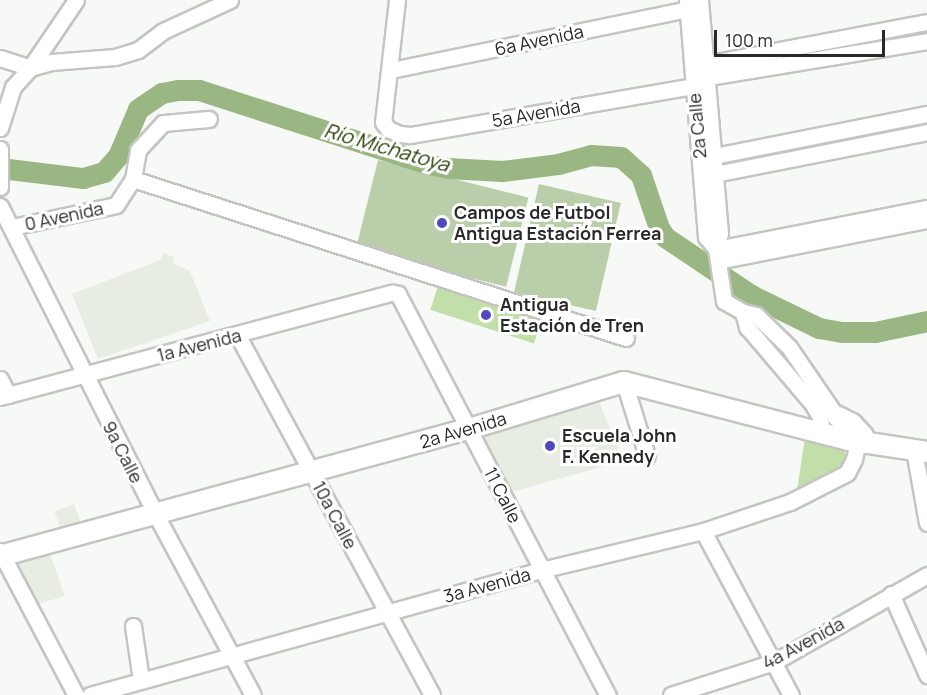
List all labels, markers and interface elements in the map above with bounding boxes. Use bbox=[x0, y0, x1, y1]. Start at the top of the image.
scale bar bbox=[717, 18, 888, 56]
street label: 6a Avenida bbox=[493, 20, 585, 60]
text: 100 m bbox=[725, 28, 773, 52]
street label: 2a Calle bbox=[683, 92, 711, 160]
street label: 5a Avenida bbox=[490, 95, 582, 131]
water label: Río Michatoya bbox=[322, 118, 452, 176]
street label: 0 Avenida bbox=[23, 197, 105, 235]
place label: Campos de Futbol Antigua Estación Ferrea bbox=[454, 202, 661, 244]
marker: Campos de Futbol Antigua Estación Ferrea bbox=[435, 216, 449, 230]
place label: Antigua Estación de Tren bbox=[500, 294, 644, 336]
marker: Antigua Estación de Tren bbox=[477, 306, 495, 324]
street label: 1a Avenida bbox=[155, 324, 243, 366]
street label: 2a Avenida bbox=[417, 407, 509, 453]
street label: 9a Calle bbox=[98, 417, 148, 487]
place label: Escuela John F. Kennedy bbox=[562, 425, 676, 468]
marker: Escuela John F. Kennedy bbox=[543, 439, 557, 453]
street label: 11 Calle bbox=[480, 464, 526, 526]
street label: 10a Calle bbox=[308, 478, 362, 552]
street label: 3a Avenida bbox=[441, 563, 533, 607]
street label: 4a Avenida bbox=[758, 612, 848, 674]

